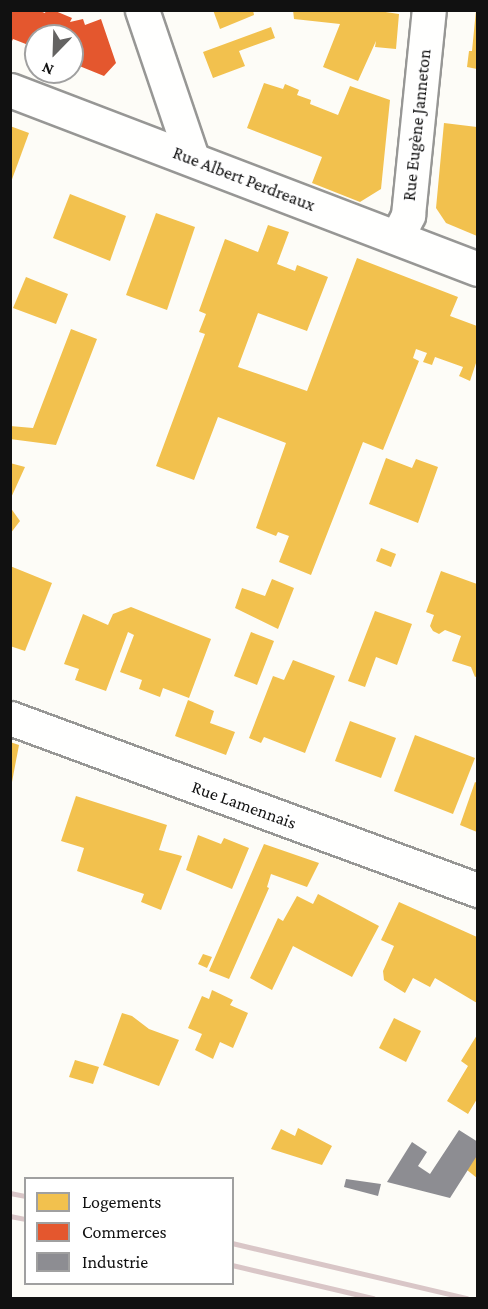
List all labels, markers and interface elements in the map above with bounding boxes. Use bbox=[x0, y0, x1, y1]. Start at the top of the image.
north arrow bbox=[24, 24, 84, 84]
street label: Rue Eugène Janneton bbox=[398, 48, 436, 202]
text: N bbox=[39, 59, 56, 79]
street label: Rue Albert Perdreaux bbox=[170, 142, 318, 216]
street label: Rue Lamennais bbox=[189, 776, 299, 834]
legend bbox=[24, 1177, 234, 1285]
text: Logements bbox=[82, 1192, 161, 1212]
text: Commerces bbox=[82, 1222, 167, 1242]
text: Industrie bbox=[82, 1252, 148, 1272]

